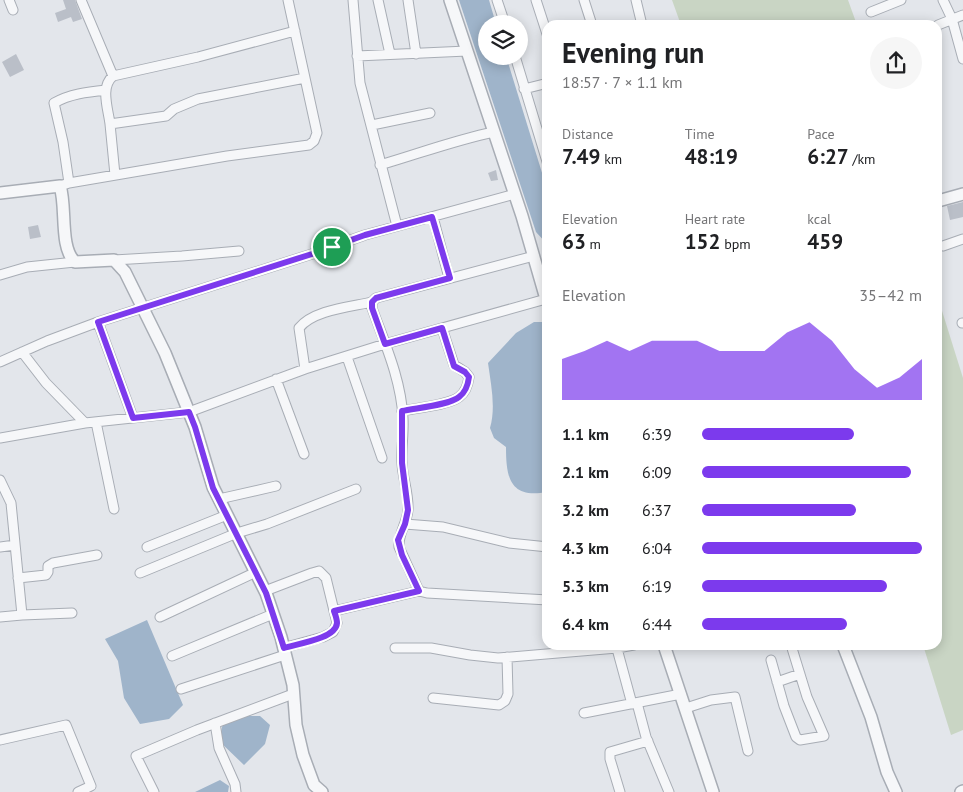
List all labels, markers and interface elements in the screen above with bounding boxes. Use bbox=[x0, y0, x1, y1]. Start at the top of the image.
map controls bbox=[478, 15, 528, 65]
button: layers bbox=[478, 15, 528, 65]
text: Evening run bbox=[562, 34, 704, 71]
button: share bbox=[870, 37, 922, 89]
text: 18:57 · 7 × 1.1 km bbox=[562, 72, 683, 92]
text: Distance bbox=[562, 125, 613, 143]
text: Time bbox=[685, 125, 715, 143]
text: Pace bbox=[807, 125, 835, 143]
text: 7.49 bbox=[562, 143, 600, 170]
text: 48:19 bbox=[685, 143, 738, 170]
text: 6:27 bbox=[807, 143, 849, 170]
text: km bbox=[600, 150, 622, 168]
text: /km bbox=[849, 150, 875, 168]
text: Elevation bbox=[562, 210, 618, 228]
text: Heart rate bbox=[685, 210, 745, 228]
text: kcal bbox=[807, 210, 831, 228]
pin bbox=[311, 226, 353, 268]
text: 63 bbox=[562, 228, 586, 255]
text: 152 bbox=[685, 228, 720, 255]
text: 459 bbox=[807, 228, 843, 255]
icon: arrive bbox=[318, 233, 346, 261]
text: m bbox=[586, 235, 601, 253]
text: bpm bbox=[720, 235, 751, 253]
text: Elevation bbox=[562, 285, 626, 305]
text: 35–42 m bbox=[859, 285, 922, 305]
text: 1.1 km bbox=[562, 424, 609, 444]
text: 6:39 bbox=[642, 424, 672, 444]
text: 2.1 km bbox=[562, 462, 609, 482]
text: 6:09 bbox=[642, 462, 672, 482]
text: 3.2 km bbox=[562, 500, 609, 520]
text: 6:37 bbox=[642, 500, 672, 520]
text: 4.3 km bbox=[562, 538, 609, 558]
text: 6:04 bbox=[642, 538, 672, 558]
text: 5.3 km bbox=[562, 576, 609, 596]
text: 6:19 bbox=[642, 576, 672, 596]
text: 6.4 km bbox=[562, 614, 609, 634]
text: 6:44 bbox=[642, 614, 672, 634]

